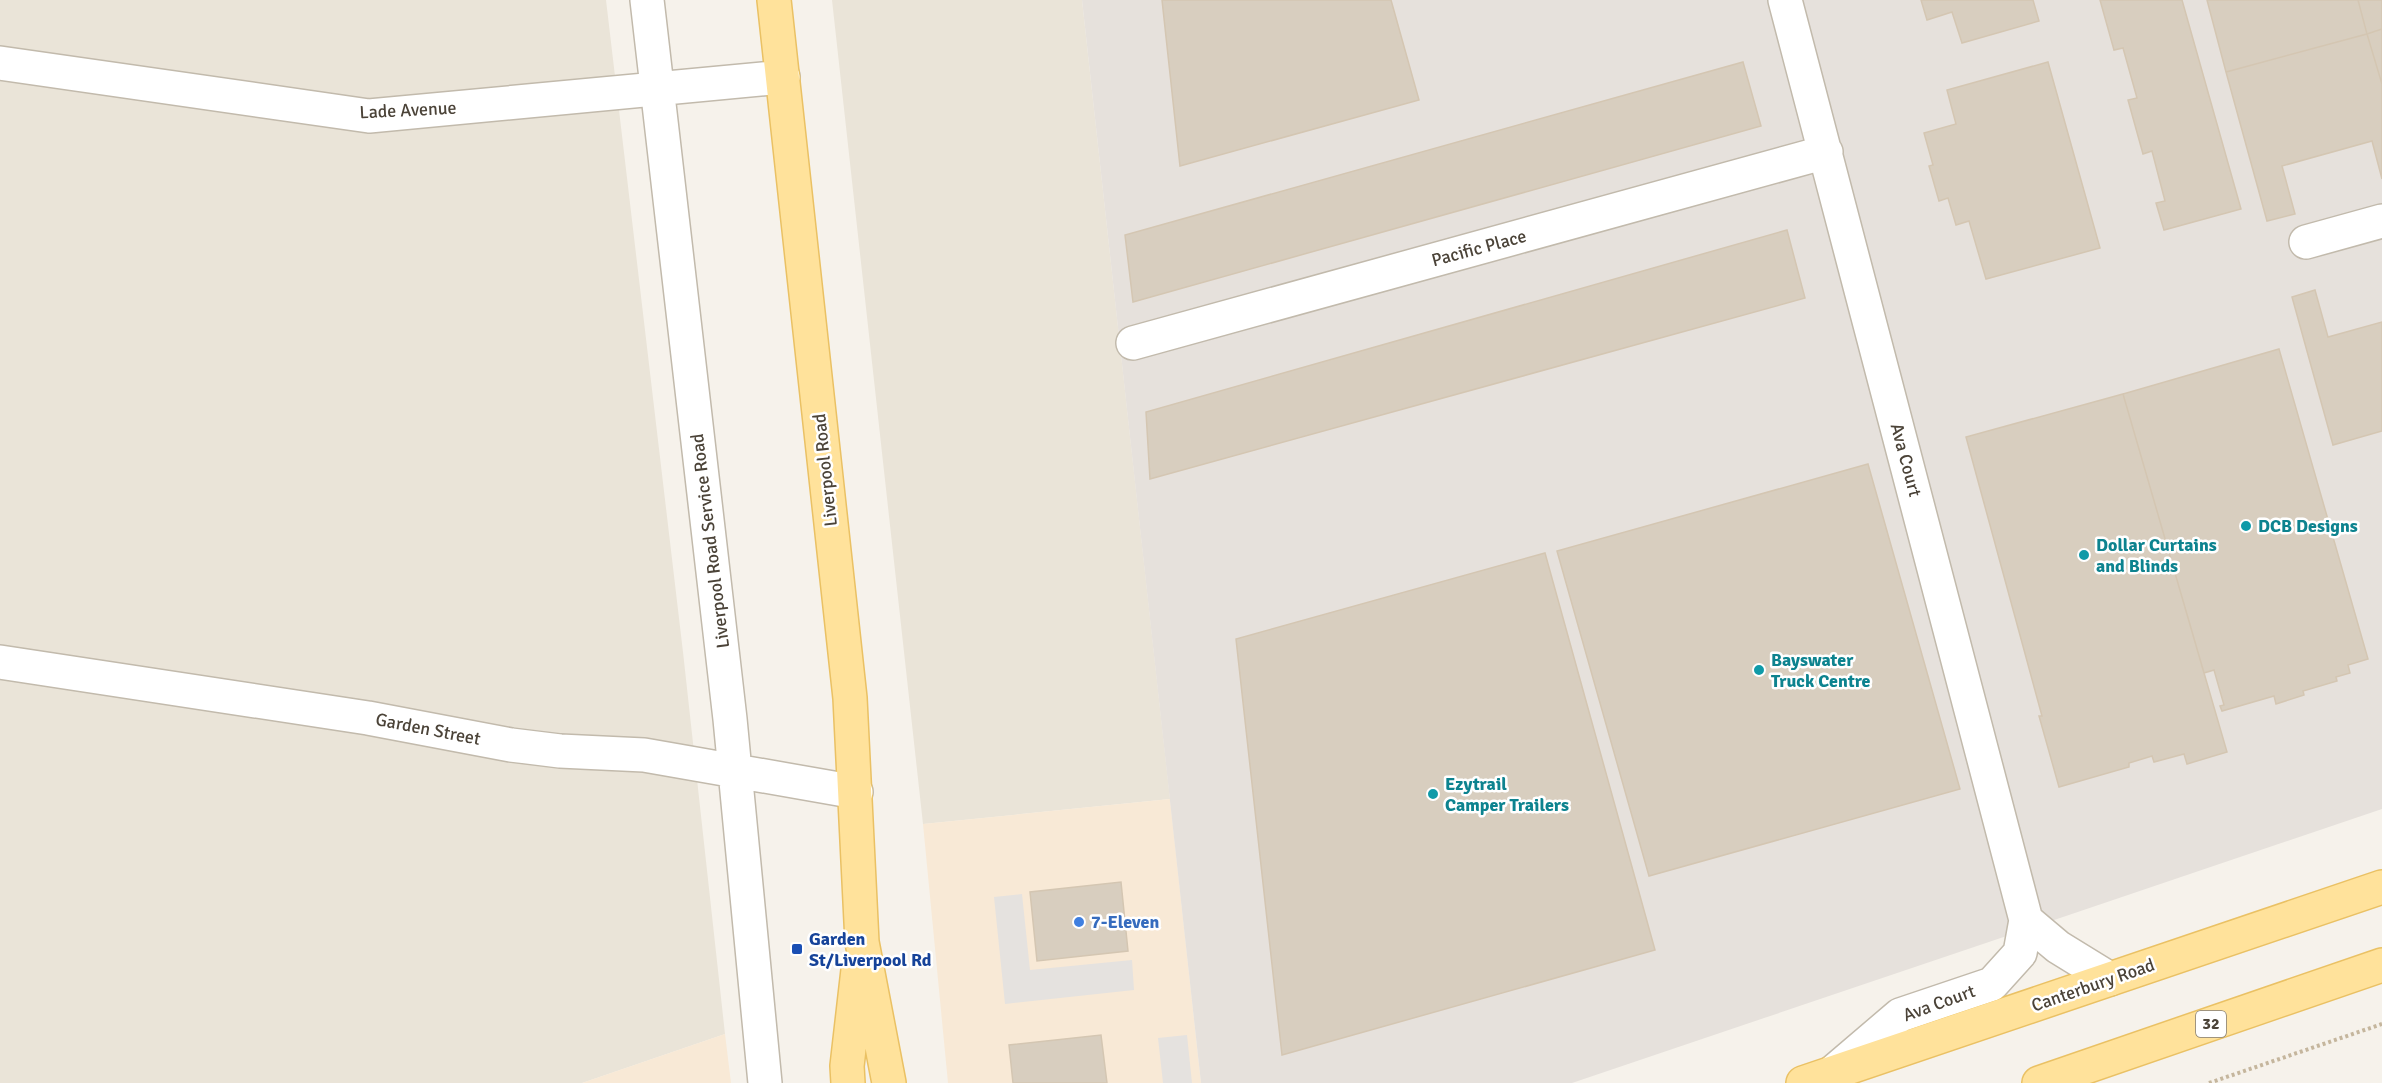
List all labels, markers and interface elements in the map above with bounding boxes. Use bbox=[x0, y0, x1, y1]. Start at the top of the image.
street label: Lade Avenue bbox=[359, 96, 457, 124]
street label: Pacific Place bbox=[1429, 225, 1529, 271]
street label: Liverpool Road bbox=[808, 412, 842, 528]
street label: Ava Court bbox=[1886, 421, 1926, 499]
street label: Liverpool Road Service Road bbox=[686, 432, 734, 650]
place label: DCB Designs bbox=[2258, 515, 2358, 537]
marker: DCB Designs bbox=[2239, 519, 2253, 533]
place label: Dollar Curtains and Blinds bbox=[2096, 534, 2217, 577]
marker: Dollar Curtains and Blinds bbox=[2077, 548, 2091, 562]
place label: Bayswater Truck Centre bbox=[1771, 649, 1871, 692]
marker: Bayswater Truck Centre bbox=[1752, 663, 1766, 677]
street label: Garden Street bbox=[374, 708, 482, 750]
place label: Ezytrail Camper Trailers bbox=[1445, 773, 1569, 816]
marker: Ezytrail Camper Trailers bbox=[1426, 787, 1440, 801]
place label: 7-Eleven bbox=[1091, 911, 1159, 933]
marker: 7-Eleven bbox=[1072, 915, 1086, 929]
place label: Garden St/Liverpool Rd bbox=[809, 928, 932, 971]
marker: Garden St/Liverpool Rd bbox=[790, 942, 804, 956]
street label: Canterbury Road bbox=[2029, 954, 2157, 1016]
street label: Ava Court bbox=[1900, 980, 1978, 1026]
road number: 32 bbox=[2196, 1011, 2226, 1037]

